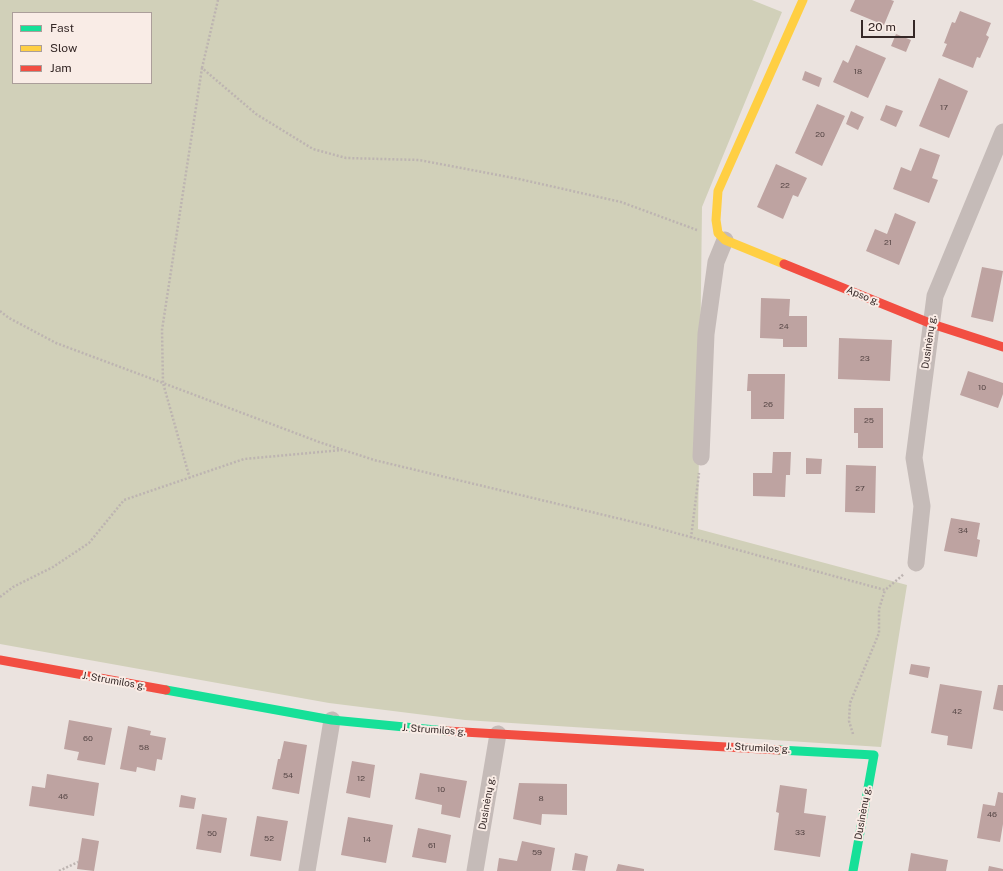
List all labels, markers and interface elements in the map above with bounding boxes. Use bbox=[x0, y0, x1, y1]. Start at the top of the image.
legend bbox=[12, 12, 152, 84]
scale bar bbox=[863, 12, 917, 38]
text: 20 m bbox=[868, 20, 896, 34]
text: Fast bbox=[50, 21, 74, 35]
text: Slow bbox=[50, 41, 77, 55]
text: Jam bbox=[50, 61, 72, 75]
house number: 18 bbox=[854, 67, 862, 77]
house number: 17 bbox=[940, 103, 948, 113]
house number: 20 bbox=[815, 130, 825, 140]
house number: 22 bbox=[780, 181, 790, 191]
house number: 21 bbox=[884, 238, 892, 248]
street label: Apso g. bbox=[845, 284, 881, 308]
street label: Dusinėnų g. bbox=[919, 314, 939, 370]
house number: 24 bbox=[779, 322, 789, 332]
house number: 23 bbox=[860, 354, 870, 364]
house number: 10 bbox=[978, 383, 986, 393]
house number: 26 bbox=[763, 400, 773, 410]
house number: 25 bbox=[864, 416, 874, 426]
house number: 27 bbox=[855, 484, 865, 494]
house number: 34 bbox=[958, 526, 968, 536]
street label: J. Strumilos g. bbox=[81, 670, 147, 692]
house number: 42 bbox=[952, 707, 962, 717]
street label: J. Strumilos g. bbox=[402, 722, 466, 738]
house number: 60 bbox=[83, 734, 93, 744]
street label: J. Strumilos g. bbox=[726, 740, 790, 756]
house number: 58 bbox=[139, 743, 149, 753]
house number: 54 bbox=[283, 771, 293, 781]
house number: 12 bbox=[357, 774, 365, 784]
street label: Dusinėnų g. bbox=[476, 775, 498, 831]
house number: 10 bbox=[437, 785, 445, 795]
street label: Dusinėnų g. bbox=[852, 785, 874, 841]
house number: 46 bbox=[58, 792, 68, 802]
house number: 8 bbox=[538, 794, 544, 804]
house number: 46 bbox=[987, 810, 997, 820]
house number: 33 bbox=[795, 828, 805, 838]
house number: 50 bbox=[207, 829, 217, 839]
house number: 52 bbox=[264, 834, 274, 844]
house number: 14 bbox=[363, 835, 371, 845]
house number: 61 bbox=[428, 841, 436, 851]
house number: 59 bbox=[532, 848, 542, 858]

